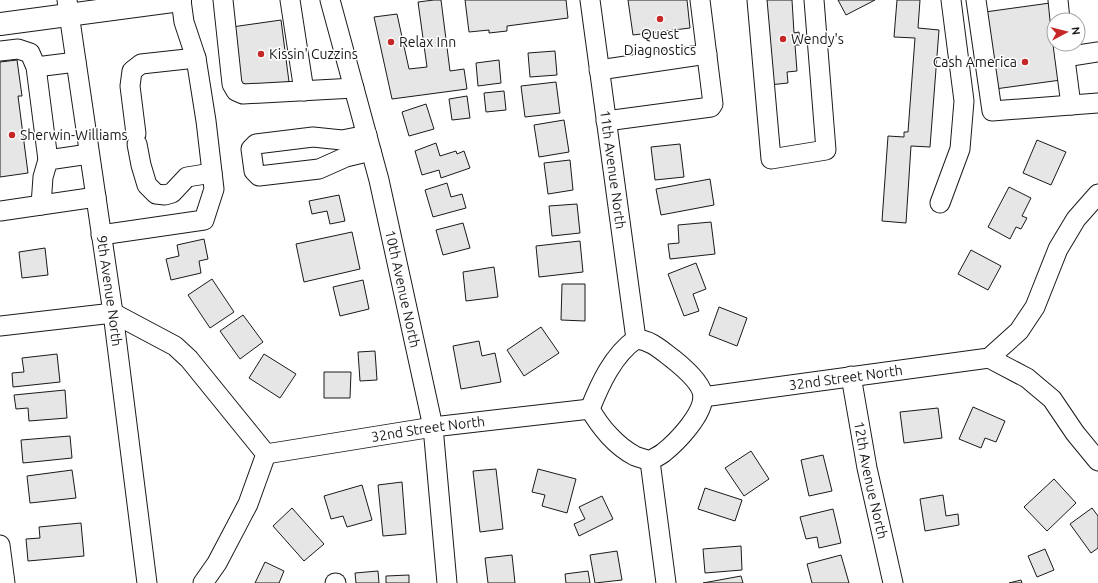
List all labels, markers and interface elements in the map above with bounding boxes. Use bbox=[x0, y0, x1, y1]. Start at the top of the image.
north arrow bbox=[1046, 12, 1086, 52]
marker: Quest Diagnostics bbox=[655, 14, 665, 24]
place label: Quest Diagnostics bbox=[624, 26, 696, 58]
text: N bbox=[1069, 26, 1082, 36]
place label: Wendy's bbox=[791, 31, 844, 47]
place label: Relax Inn bbox=[399, 34, 456, 50]
marker: Wendy's bbox=[778, 34, 788, 44]
marker: Relax Inn bbox=[386, 37, 396, 47]
place label: Kissin' Cuzzins bbox=[269, 46, 358, 62]
marker: Kissin' Cuzzins bbox=[256, 49, 266, 59]
place label: Cash America bbox=[933, 54, 1017, 70]
marker: Cash America bbox=[1020, 57, 1030, 67]
street label: 11th Avenue North bbox=[597, 109, 629, 230]
place label: Sherwin-Williams bbox=[20, 127, 128, 143]
marker: Sherwin-Williams bbox=[7, 130, 17, 140]
street label: 10th Avenue North bbox=[382, 229, 423, 349]
street label: 9th Avenue North bbox=[94, 234, 125, 347]
street label: 32nd Street North bbox=[788, 362, 904, 393]
street label: 32nd Street North bbox=[370, 413, 486, 445]
street label: 12th Avenue North bbox=[851, 420, 891, 541]

